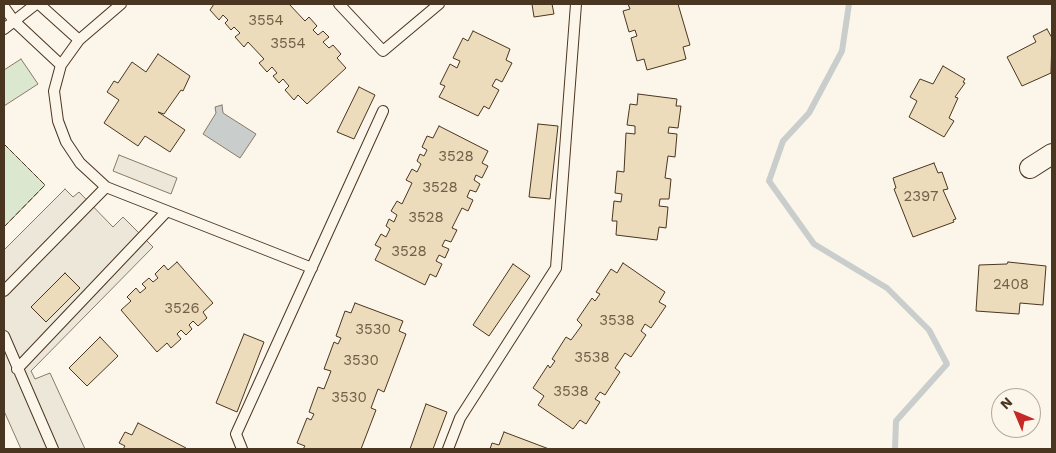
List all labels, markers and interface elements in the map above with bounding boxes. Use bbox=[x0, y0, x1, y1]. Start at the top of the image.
house number: 3554 bbox=[248, 12, 284, 30]
house number: 3554 bbox=[270, 35, 306, 53]
house number: 3528 bbox=[438, 148, 474, 166]
house number: 3528 bbox=[422, 179, 458, 197]
house number: 2397 bbox=[904, 188, 938, 206]
house number: 3528 bbox=[408, 209, 444, 227]
house number: 3528 bbox=[391, 243, 427, 261]
house number: 2408 bbox=[993, 276, 1029, 294]
house number: 3526 bbox=[164, 300, 200, 318]
house number: 3538 bbox=[599, 312, 635, 330]
house number: 3530 bbox=[355, 321, 391, 339]
house number: 3538 bbox=[574, 349, 610, 367]
house number: 3530 bbox=[343, 352, 379, 370]
house number: 3538 bbox=[553, 383, 589, 401]
north arrow bbox=[991, 388, 1041, 438]
house number: 3530 bbox=[331, 389, 367, 407]
text: N bbox=[997, 394, 1015, 412]

